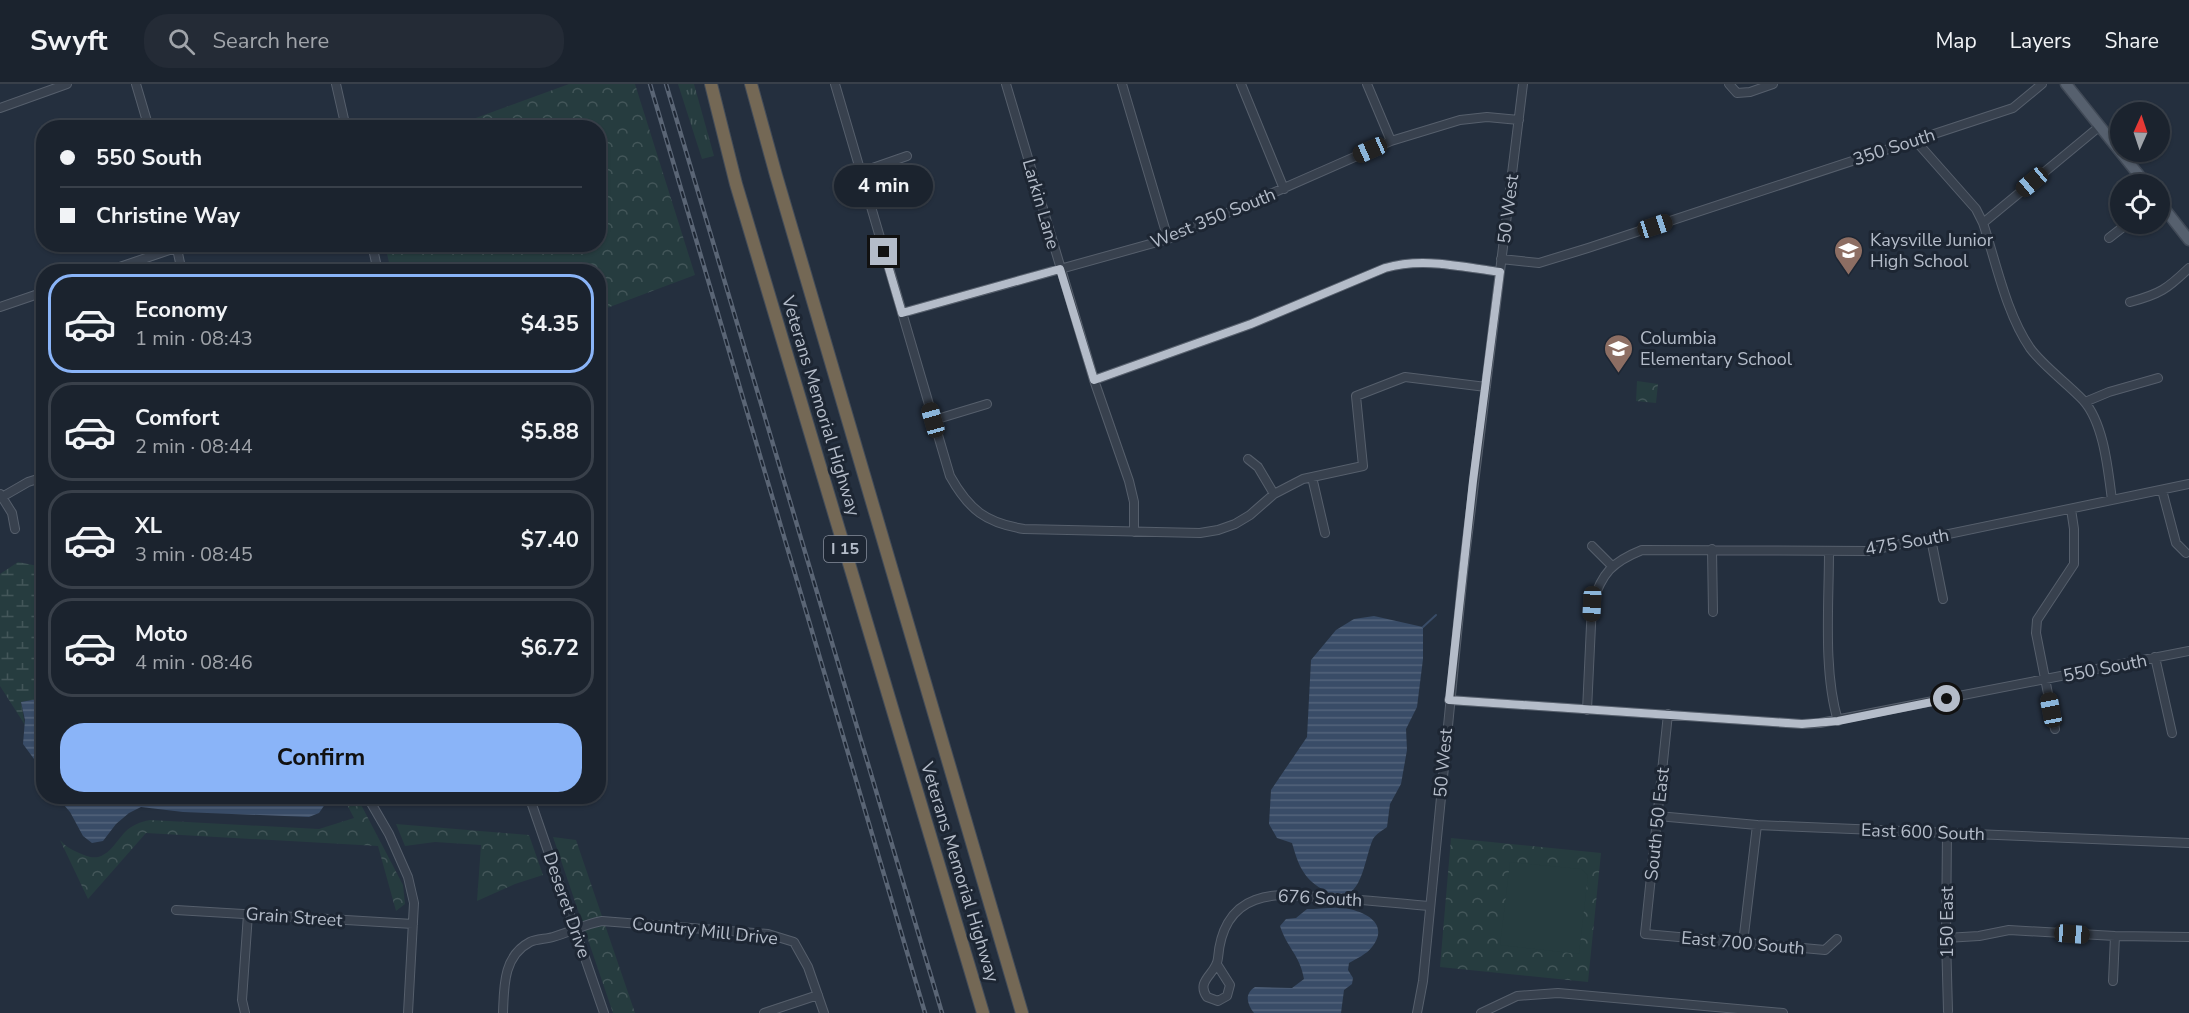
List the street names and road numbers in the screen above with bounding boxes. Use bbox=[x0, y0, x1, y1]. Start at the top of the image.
street label: 350 South bbox=[1850, 122, 1938, 172]
street label: Larkin Lane bbox=[1017, 156, 1065, 252]
street label: 50 West bbox=[1492, 172, 1524, 245]
street label: West 350 South bbox=[1147, 182, 1279, 254]
street label: Veterans Memorial Highway bbox=[776, 292, 866, 520]
street label: 475 South bbox=[1863, 523, 1951, 561]
road number: I 15 bbox=[824, 536, 866, 562]
street label: 550 South bbox=[2061, 648, 2149, 688]
street label: 50 West bbox=[1428, 727, 1458, 799]
street label: Veterans Memorial Highway bbox=[915, 758, 1005, 986]
street label: South 50 East bbox=[1639, 766, 1675, 882]
street label: East 600 South bbox=[1861, 818, 1985, 846]
street label: Deseret Drive bbox=[538, 849, 596, 961]
street label: 676 South bbox=[1277, 884, 1363, 912]
street label: 150 East bbox=[1935, 885, 1959, 958]
street label: Grain Street bbox=[245, 902, 344, 932]
street label: Country Mill Drive bbox=[631, 911, 779, 951]
street label: East 700 South bbox=[1680, 926, 1806, 960]

